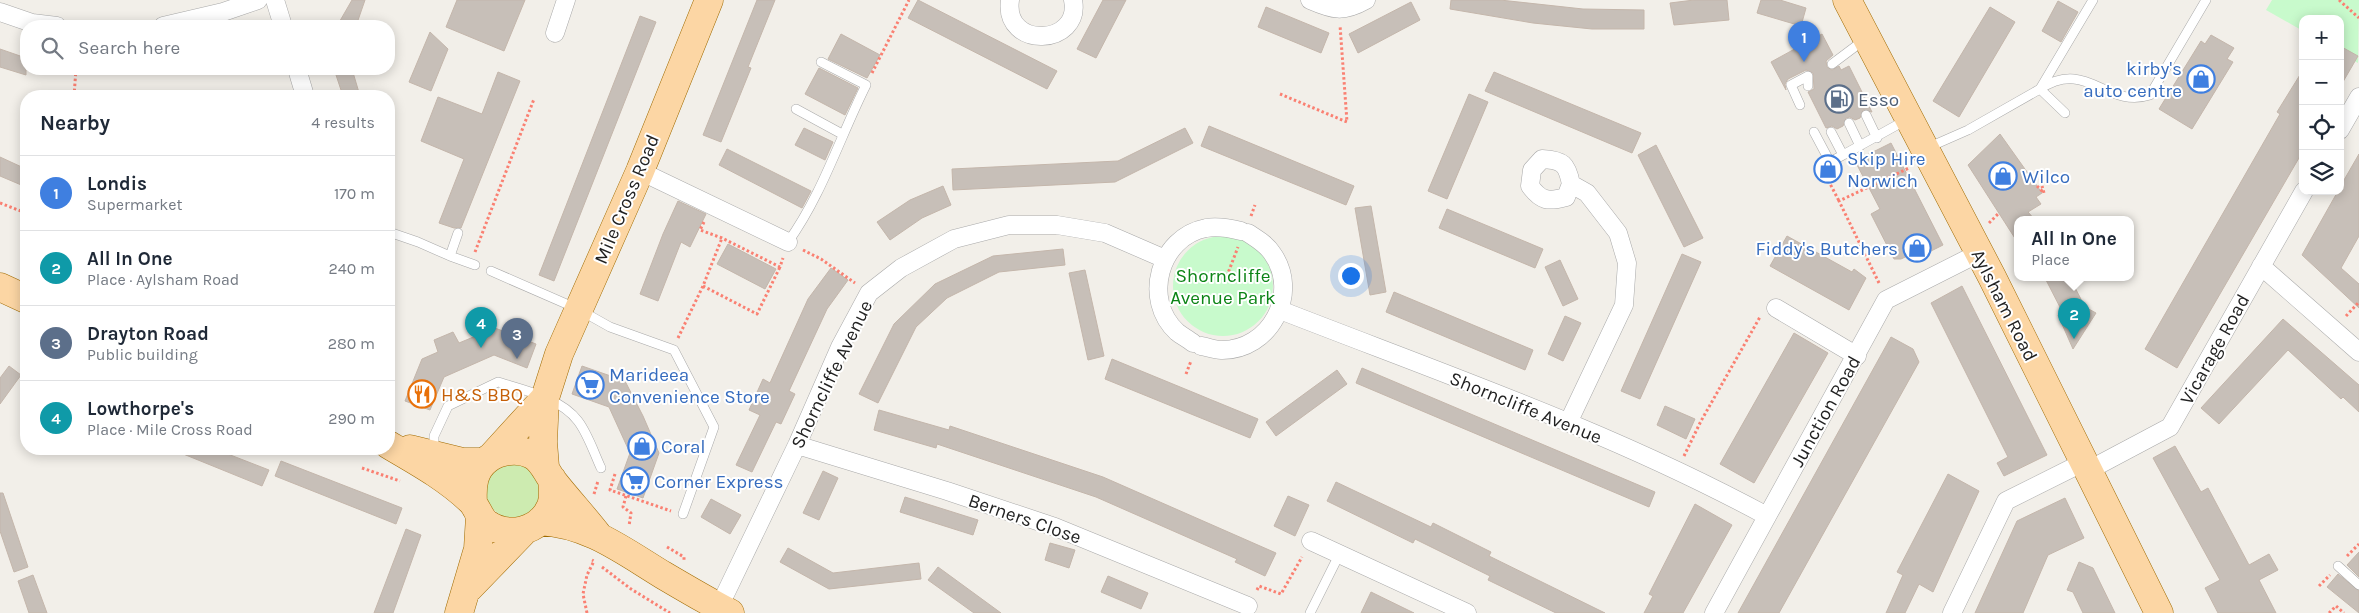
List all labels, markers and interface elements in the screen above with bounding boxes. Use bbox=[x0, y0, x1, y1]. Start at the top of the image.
map controls bbox=[2299, 15, 2344, 195]
button: + bbox=[2299, 15, 2344, 60]
search box bbox=[20, 20, 395, 75]
pin: 1 bbox=[1788, 21, 1820, 62]
icon: search bbox=[38, 34, 66, 62]
text: Search here bbox=[78, 37, 180, 59]
place label: kirby's auto centre bbox=[2083, 58, 2182, 102]
button: − bbox=[2299, 60, 2344, 105]
shop icon: kirby's auto centre bbox=[2186, 64, 2216, 94]
fuel station icon: Esso bbox=[1824, 84, 1854, 114]
place label: Esso bbox=[1858, 89, 1899, 111]
button: locate bbox=[2299, 105, 2344, 150]
text: Nearby bbox=[40, 111, 110, 135]
text: 4 results bbox=[311, 113, 375, 132]
street label: Mile Cross Road bbox=[590, 131, 664, 267]
place label: Skip Hire Norwich bbox=[1847, 148, 1925, 192]
button: layers bbox=[2299, 150, 2344, 195]
shop icon: Skip Hire Norwich bbox=[1813, 154, 1843, 184]
shop icon: Wilco bbox=[1988, 161, 2018, 191]
place label: Wilco bbox=[2022, 166, 2070, 188]
text: Londis bbox=[87, 173, 147, 195]
text: 1 bbox=[53, 184, 59, 203]
text: 170 m bbox=[334, 184, 375, 203]
text: Supermarket bbox=[87, 195, 183, 214]
popup bbox=[2014, 216, 2134, 281]
text: All In One bbox=[2031, 228, 2117, 250]
shop icon: Fiddy's Butchers bbox=[1902, 233, 1932, 263]
place label: Fiddy's Butchers bbox=[1756, 238, 1898, 260]
street label: Aylsham Road bbox=[1967, 246, 2042, 365]
text: All In One bbox=[87, 248, 173, 270]
text: Place bbox=[2031, 250, 2070, 269]
text: 2 bbox=[51, 259, 61, 278]
text: 240 m bbox=[329, 259, 375, 278]
your location bbox=[1338, 263, 1364, 289]
park label: Shorncliffe Avenue Park bbox=[1170, 265, 1276, 309]
text: Place · Aylsham Road bbox=[87, 270, 239, 289]
street label: Vicarage Road bbox=[2176, 290, 2254, 408]
street label: Shorncliffe Avenue bbox=[786, 297, 877, 452]
pin: 2 bbox=[2058, 298, 2090, 339]
pin: 4 bbox=[465, 307, 497, 348]
pin: 3 bbox=[501, 318, 533, 359]
text: Drayton Road bbox=[87, 323, 209, 345]
text: 3 bbox=[51, 334, 61, 353]
text: 280 m bbox=[328, 334, 375, 353]
text: Public building bbox=[87, 345, 198, 364]
street label: Junction Road bbox=[1786, 352, 1865, 471]
place label: Marideea Convenience Store bbox=[609, 364, 770, 408]
street label: Shorncliffe Avenue bbox=[1446, 367, 1605, 449]
supermarket icon: Marideea Convenience Store bbox=[575, 370, 605, 400]
restaurant icon: H&S BBQ bbox=[407, 379, 437, 409]
place label: H&S BBQ bbox=[441, 384, 523, 406]
text: Lowthorpe's bbox=[87, 398, 194, 420]
text: 4 bbox=[51, 409, 61, 428]
text: 290 m bbox=[328, 409, 375, 428]
text: Place · Mile Cross Road bbox=[87, 420, 253, 439]
shop icon: Coral bbox=[627, 431, 657, 461]
place label: Coral bbox=[661, 436, 706, 458]
supermarket icon: Corner Express bbox=[620, 466, 650, 496]
place label: Corner Express bbox=[654, 471, 784, 493]
street label: Berners Close bbox=[965, 489, 1084, 549]

